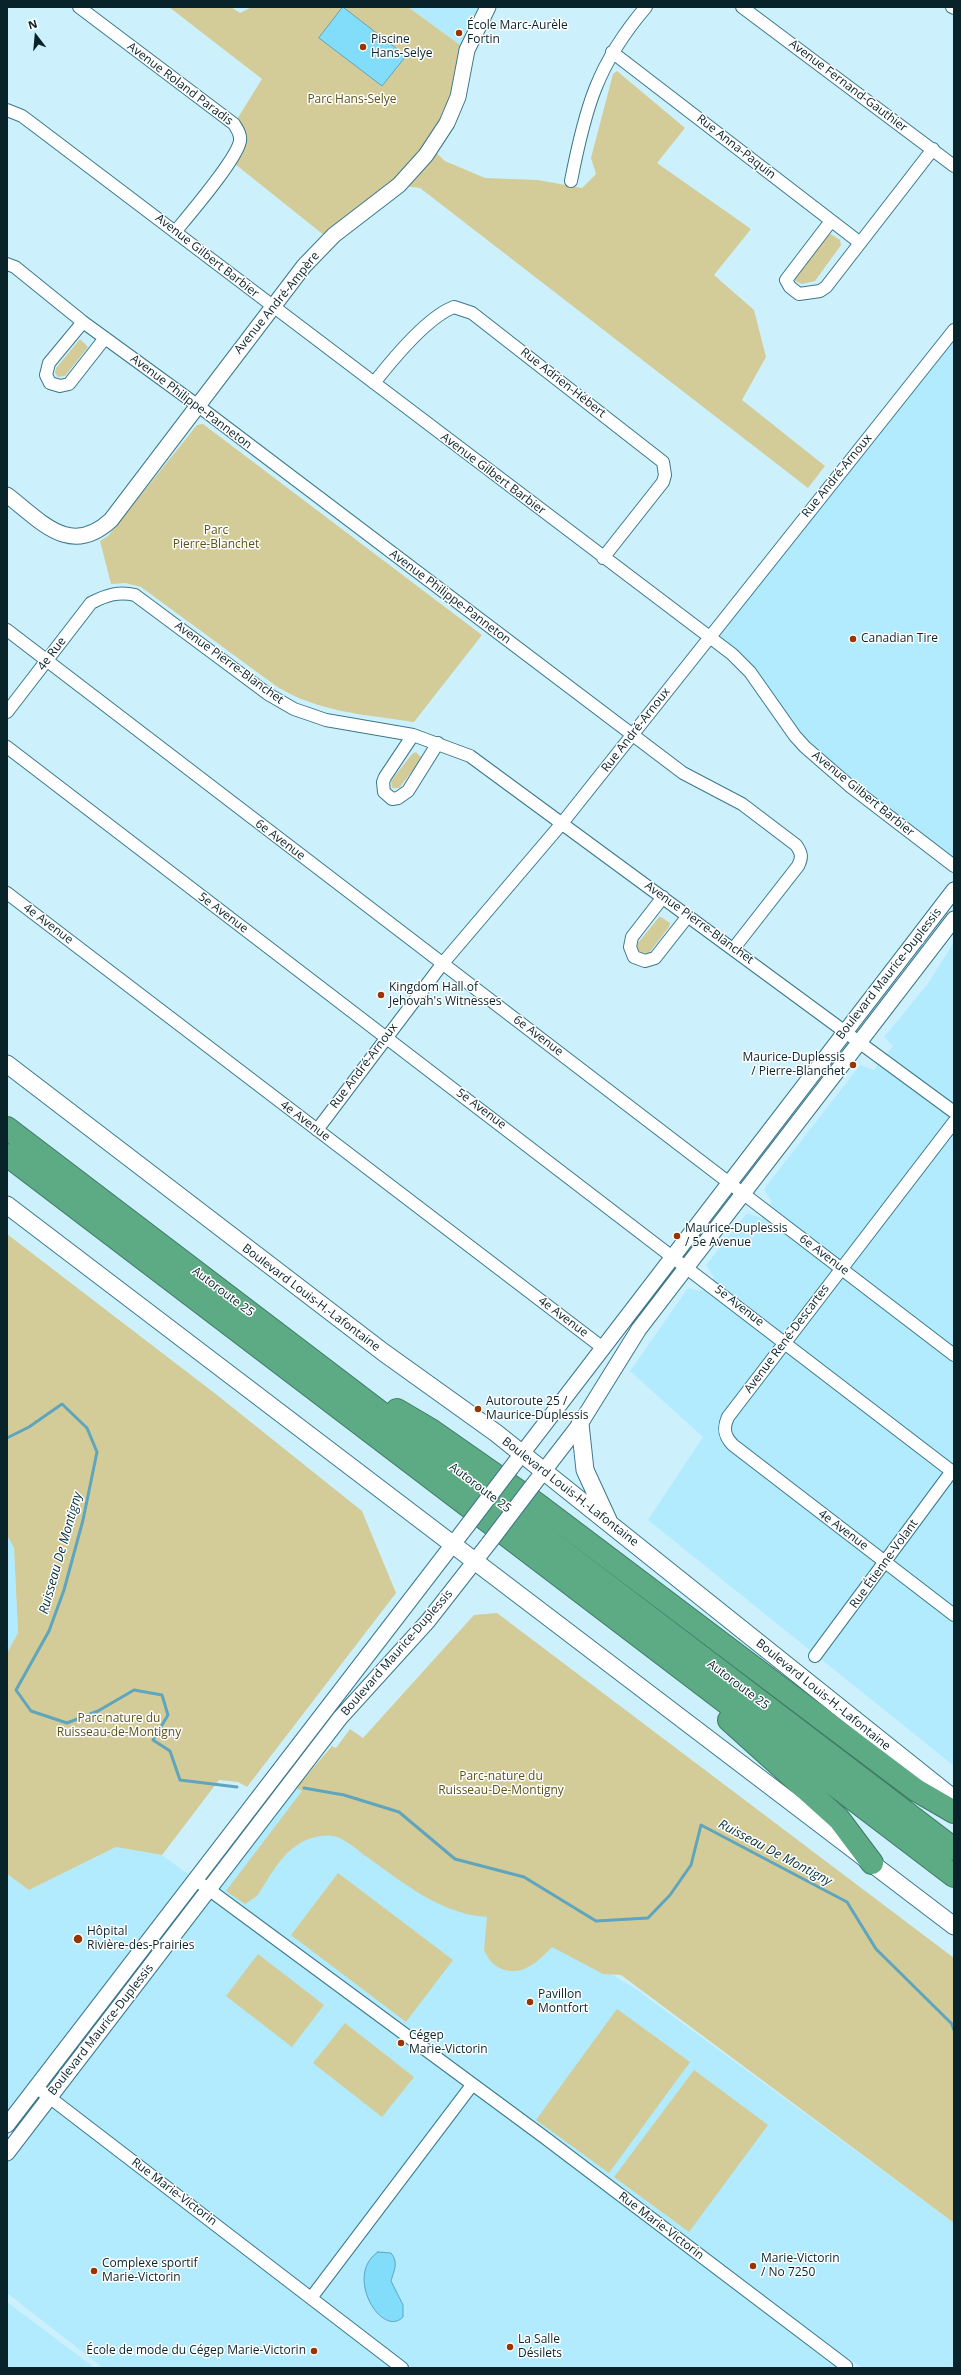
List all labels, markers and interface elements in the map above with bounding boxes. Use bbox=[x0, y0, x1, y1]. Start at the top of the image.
north arrow bbox=[16, 16, 56, 56]
text: N bbox=[26, 16, 39, 32]
place label: École Marc-Aurèle Fortin bbox=[467, 19, 568, 47]
marker: École Marc-Aurèle Fortin bbox=[454, 28, 464, 38]
place label: Piscine Hans-Selye bbox=[371, 33, 433, 61]
street label: Avenue Fernand-Gauthier bbox=[786, 37, 910, 135]
street label: Avenue Roland Paradis bbox=[124, 40, 236, 128]
marker: Piscine Hans-Selye bbox=[358, 42, 368, 52]
park label: Parc Hans-Selye bbox=[307, 93, 397, 107]
street label: Rue Anna-Paquin bbox=[694, 112, 778, 182]
street label: Avenue Gilbert Barbier bbox=[152, 211, 262, 301]
street label: Avenue André-Ampère bbox=[231, 249, 323, 357]
street label: Rue Adrien-Hébert bbox=[517, 345, 609, 421]
street label: Avenue Philippe-Panneton bbox=[128, 352, 254, 452]
street label: Avenue Gilbert Barbier bbox=[438, 430, 548, 518]
street label: Rue André-Arnoux bbox=[799, 431, 875, 521]
park label: Parc Pierre-Blanchet bbox=[173, 524, 259, 552]
street label: Avenue Philippe-Panneton bbox=[387, 547, 513, 647]
street label: Avenue Pierre-Blanchet bbox=[172, 619, 286, 707]
place label: Canadian Tire bbox=[861, 632, 938, 646]
street label: 4e Rue bbox=[35, 634, 69, 674]
marker: Canadian Tire bbox=[848, 634, 858, 644]
street label: Rue André-Arnoux bbox=[599, 685, 673, 775]
street label: Avenue Gilbert Barbier bbox=[809, 748, 917, 840]
street label: 6e Avenue bbox=[252, 817, 308, 863]
street label: Avenue Pierre-Blanchet bbox=[642, 879, 756, 967]
street label: 5e Avenue bbox=[195, 890, 251, 936]
street label: 4e Avenue bbox=[20, 901, 76, 947]
street label: Boulevard Maurice-Duplessis bbox=[833, 906, 945, 1042]
place label: Kingdom Hall of Jehovah's Witnesses bbox=[389, 981, 501, 1009]
marker: Kingdom Hall of Jehovah's Witnesses bbox=[376, 990, 386, 1000]
street label: 6e Avenue bbox=[510, 1013, 566, 1059]
street label: Rue André-Arnoux bbox=[327, 1020, 401, 1112]
place label: Maurice-Duplessis / Pierre-Blanchet bbox=[743, 1051, 845, 1079]
marker: Maurice-Duplessis / Pierre-Blanchet bbox=[848, 1060, 858, 1070]
street label: 5e Avenue bbox=[453, 1086, 509, 1132]
street label: 4e Avenue bbox=[277, 1098, 333, 1144]
place label: Maurice-Duplessis / 5e Avenue bbox=[685, 1222, 787, 1250]
marker: Maurice-Duplessis / 5e Avenue bbox=[672, 1231, 682, 1241]
street label: 6e Avenue bbox=[796, 1232, 852, 1278]
street label: Boulevard Louis-H.-Lafontaine bbox=[239, 1241, 383, 1355]
street label: Autoroute 25 bbox=[189, 1264, 257, 1320]
street label: 5e Avenue bbox=[712, 1282, 766, 1330]
street label: Avenue René-Descartes bbox=[741, 1282, 833, 1396]
street label: 4e Avenue bbox=[535, 1294, 591, 1340]
place label: Autoroute 25 / Maurice-Duplessis bbox=[486, 1395, 588, 1423]
marker: Autoroute 25 / Maurice-Duplessis bbox=[473, 1404, 483, 1414]
street label: Boulevard Louis-H.-Lafontaine bbox=[499, 1434, 641, 1550]
street label: Autoroute 25 bbox=[446, 1460, 514, 1516]
water label: Ruisseau De Montigny bbox=[36, 1490, 86, 1616]
street label: 4e Avenue bbox=[815, 1507, 871, 1553]
street label: Rue Étienne-Volant bbox=[847, 1517, 921, 1611]
street label: Boulevard Maurice-Duplessis bbox=[338, 1587, 456, 1719]
street label: Boulevard Louis-H.-Lafontaine bbox=[753, 1636, 893, 1754]
street label: Autoroute 25 bbox=[704, 1657, 772, 1713]
park label: Parc nature du Ruisseau-de-Montigny bbox=[57, 1712, 181, 1740]
park label: Parc-nature du Ruisseau-De-Montigny bbox=[438, 1770, 564, 1798]
water label: Ruisseau De Montigny bbox=[716, 1817, 834, 1889]
place label: Hôpital Rivière-des-Prairies bbox=[87, 1925, 195, 1953]
marker: Hôpital Rivière-des-Prairies bbox=[72, 1933, 84, 1945]
street label: Boulevard Maurice-Duplessis bbox=[45, 1962, 157, 2098]
place label: Pavillon Montfort bbox=[538, 1988, 588, 2016]
marker: Pavillon Montfort bbox=[525, 1997, 535, 2007]
place label: Cégep Marie-Victorin bbox=[409, 2029, 488, 2057]
marker: Cégep Marie-Victorin bbox=[396, 2038, 406, 2048]
street label: Rue Marie-Victorin bbox=[128, 2155, 220, 2229]
street label: Rue Marie-Victorin bbox=[615, 2189, 707, 2263]
place label: Marie-Victorin / No 7250 bbox=[761, 2252, 840, 2280]
place label: Complexe sportif Marie-Victorin bbox=[102, 2257, 198, 2285]
marker: Marie-Victorin / No 7250 bbox=[748, 2261, 758, 2271]
marker: Complexe sportif Marie-Victorin bbox=[89, 2266, 99, 2276]
place label: La Salle Désilets bbox=[518, 2333, 562, 2361]
marker: La Salle Désilets bbox=[505, 2342, 515, 2352]
place label: École de mode du Cégep Marie-Victorin bbox=[86, 2344, 306, 2358]
marker: École de mode du Cégep Marie-Victorin bbox=[309, 2346, 319, 2356]

